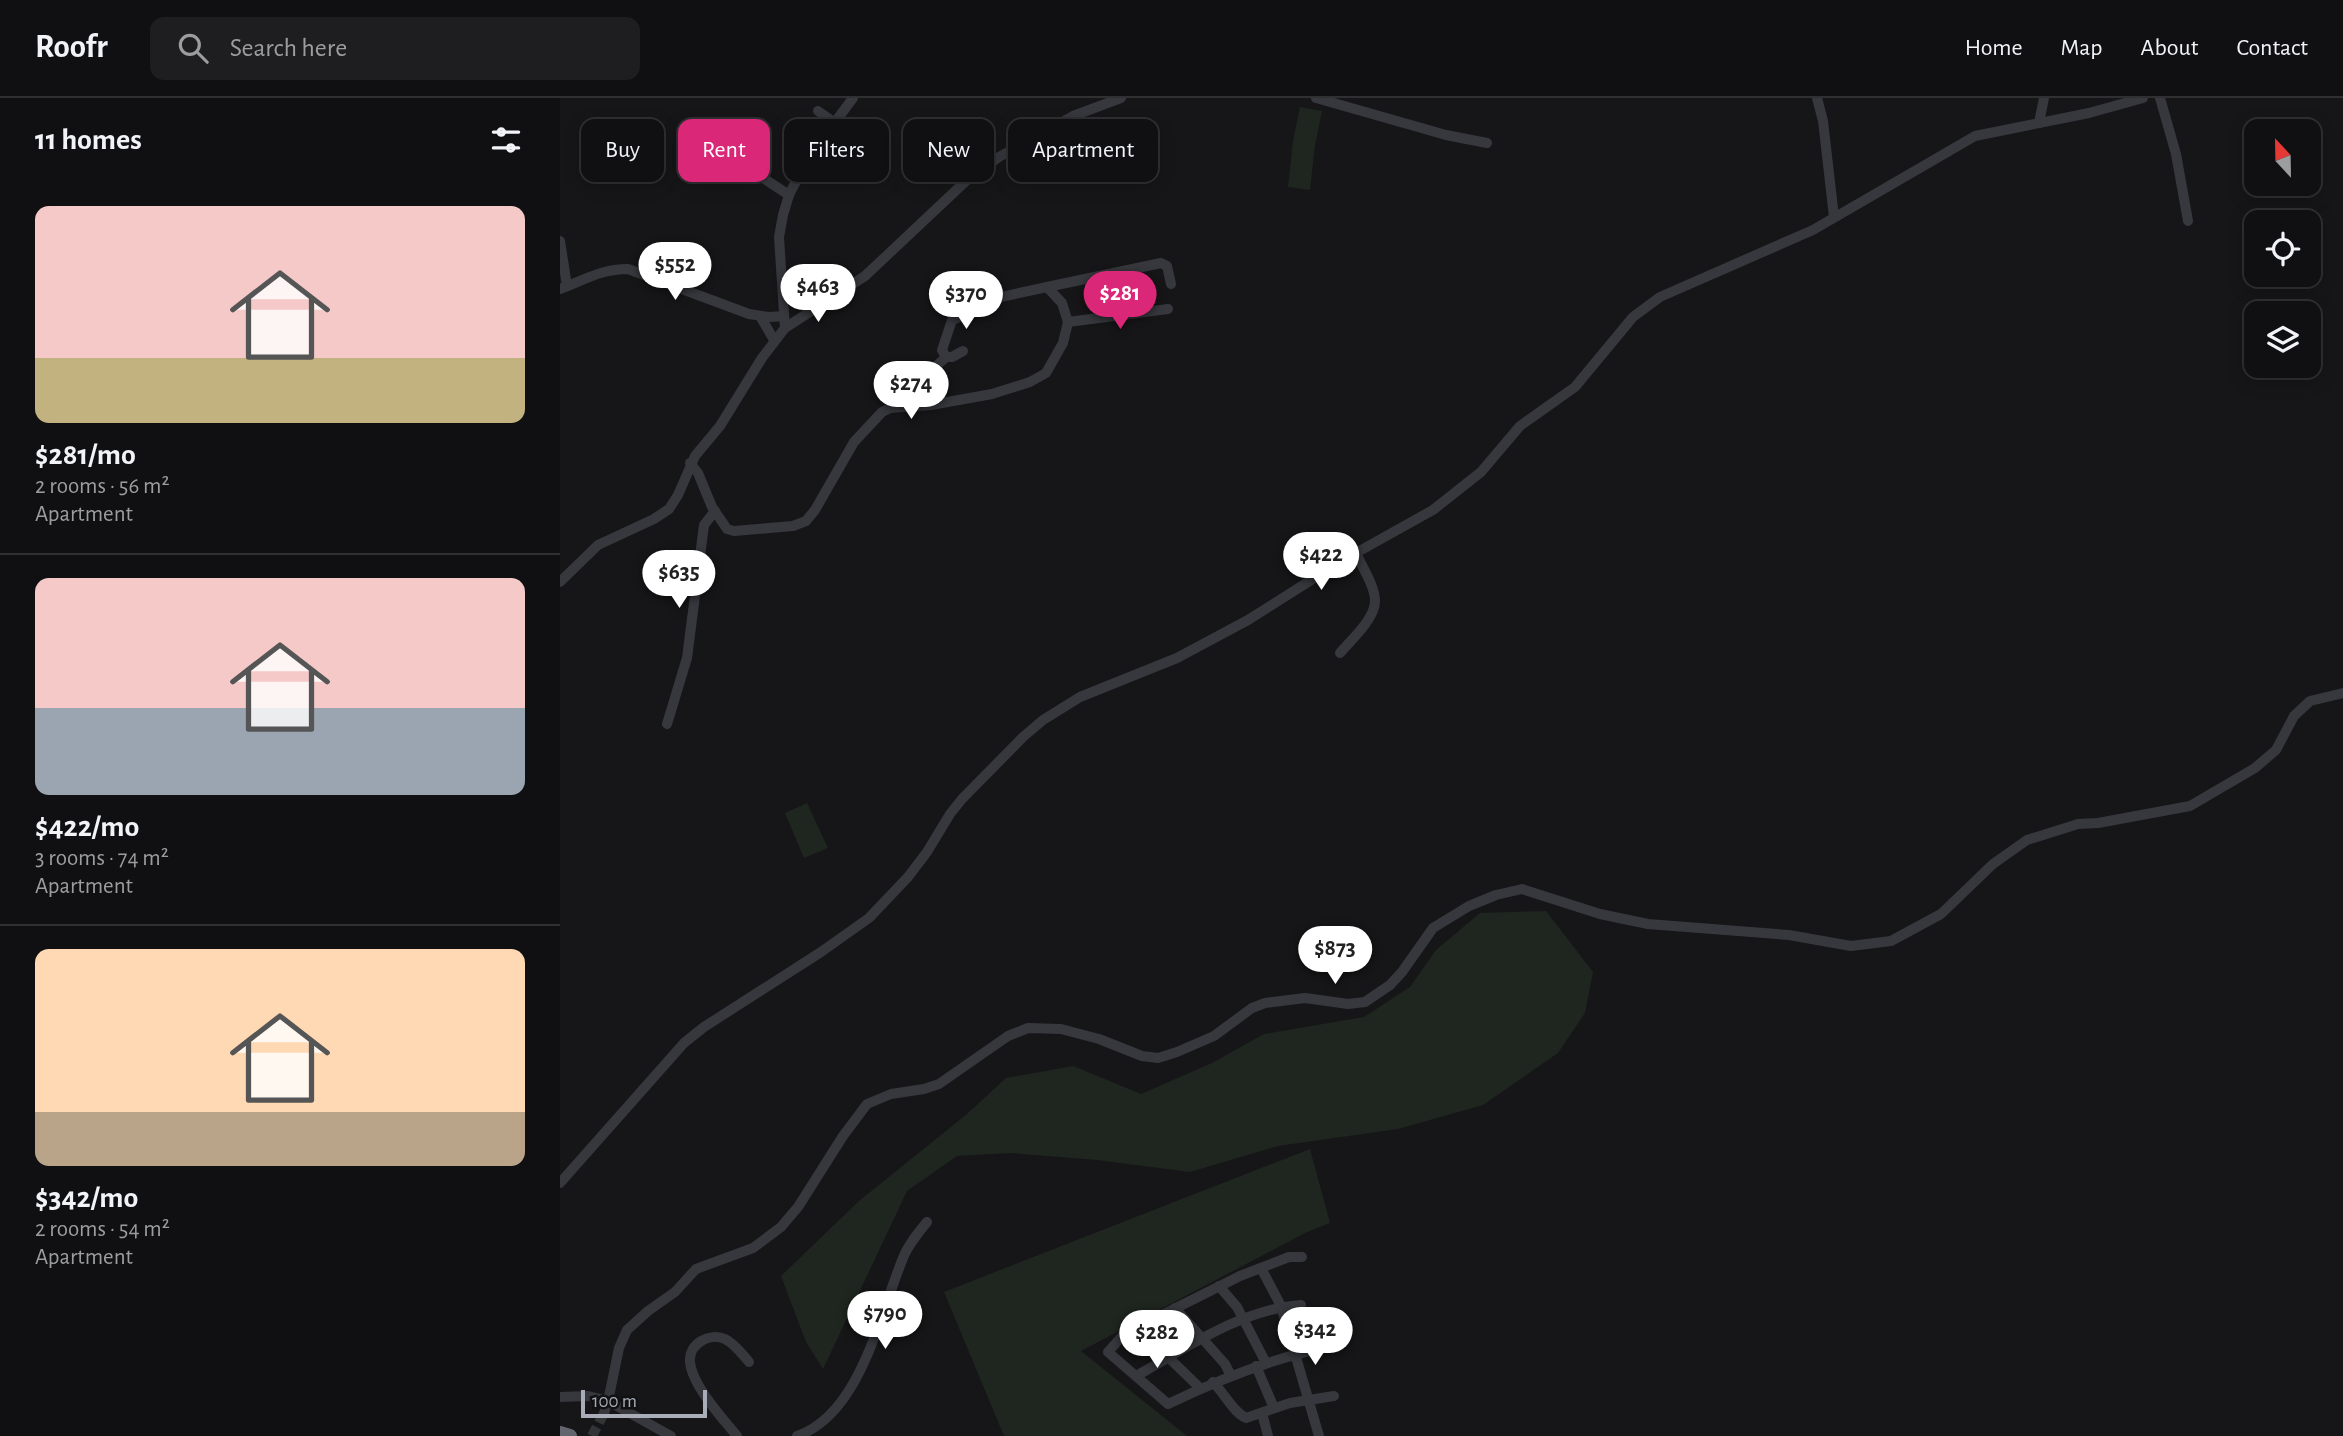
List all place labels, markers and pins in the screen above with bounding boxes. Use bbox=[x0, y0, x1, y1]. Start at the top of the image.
pin: $552 bbox=[634, 242, 716, 302]
pin: $463 bbox=[777, 264, 859, 324]
pin: $370 bbox=[925, 272, 1007, 331]
pin: $281 bbox=[1079, 272, 1161, 331]
pin: $274 bbox=[870, 362, 952, 421]
pin: $422 bbox=[1280, 532, 1362, 592]
pin: $635 bbox=[638, 550, 720, 610]
pin: $873 bbox=[1294, 926, 1376, 986]
pin: $790 bbox=[844, 1292, 926, 1351]
pin: $342 bbox=[1274, 1308, 1356, 1367]
pin: $282 bbox=[1116, 1310, 1198, 1370]

